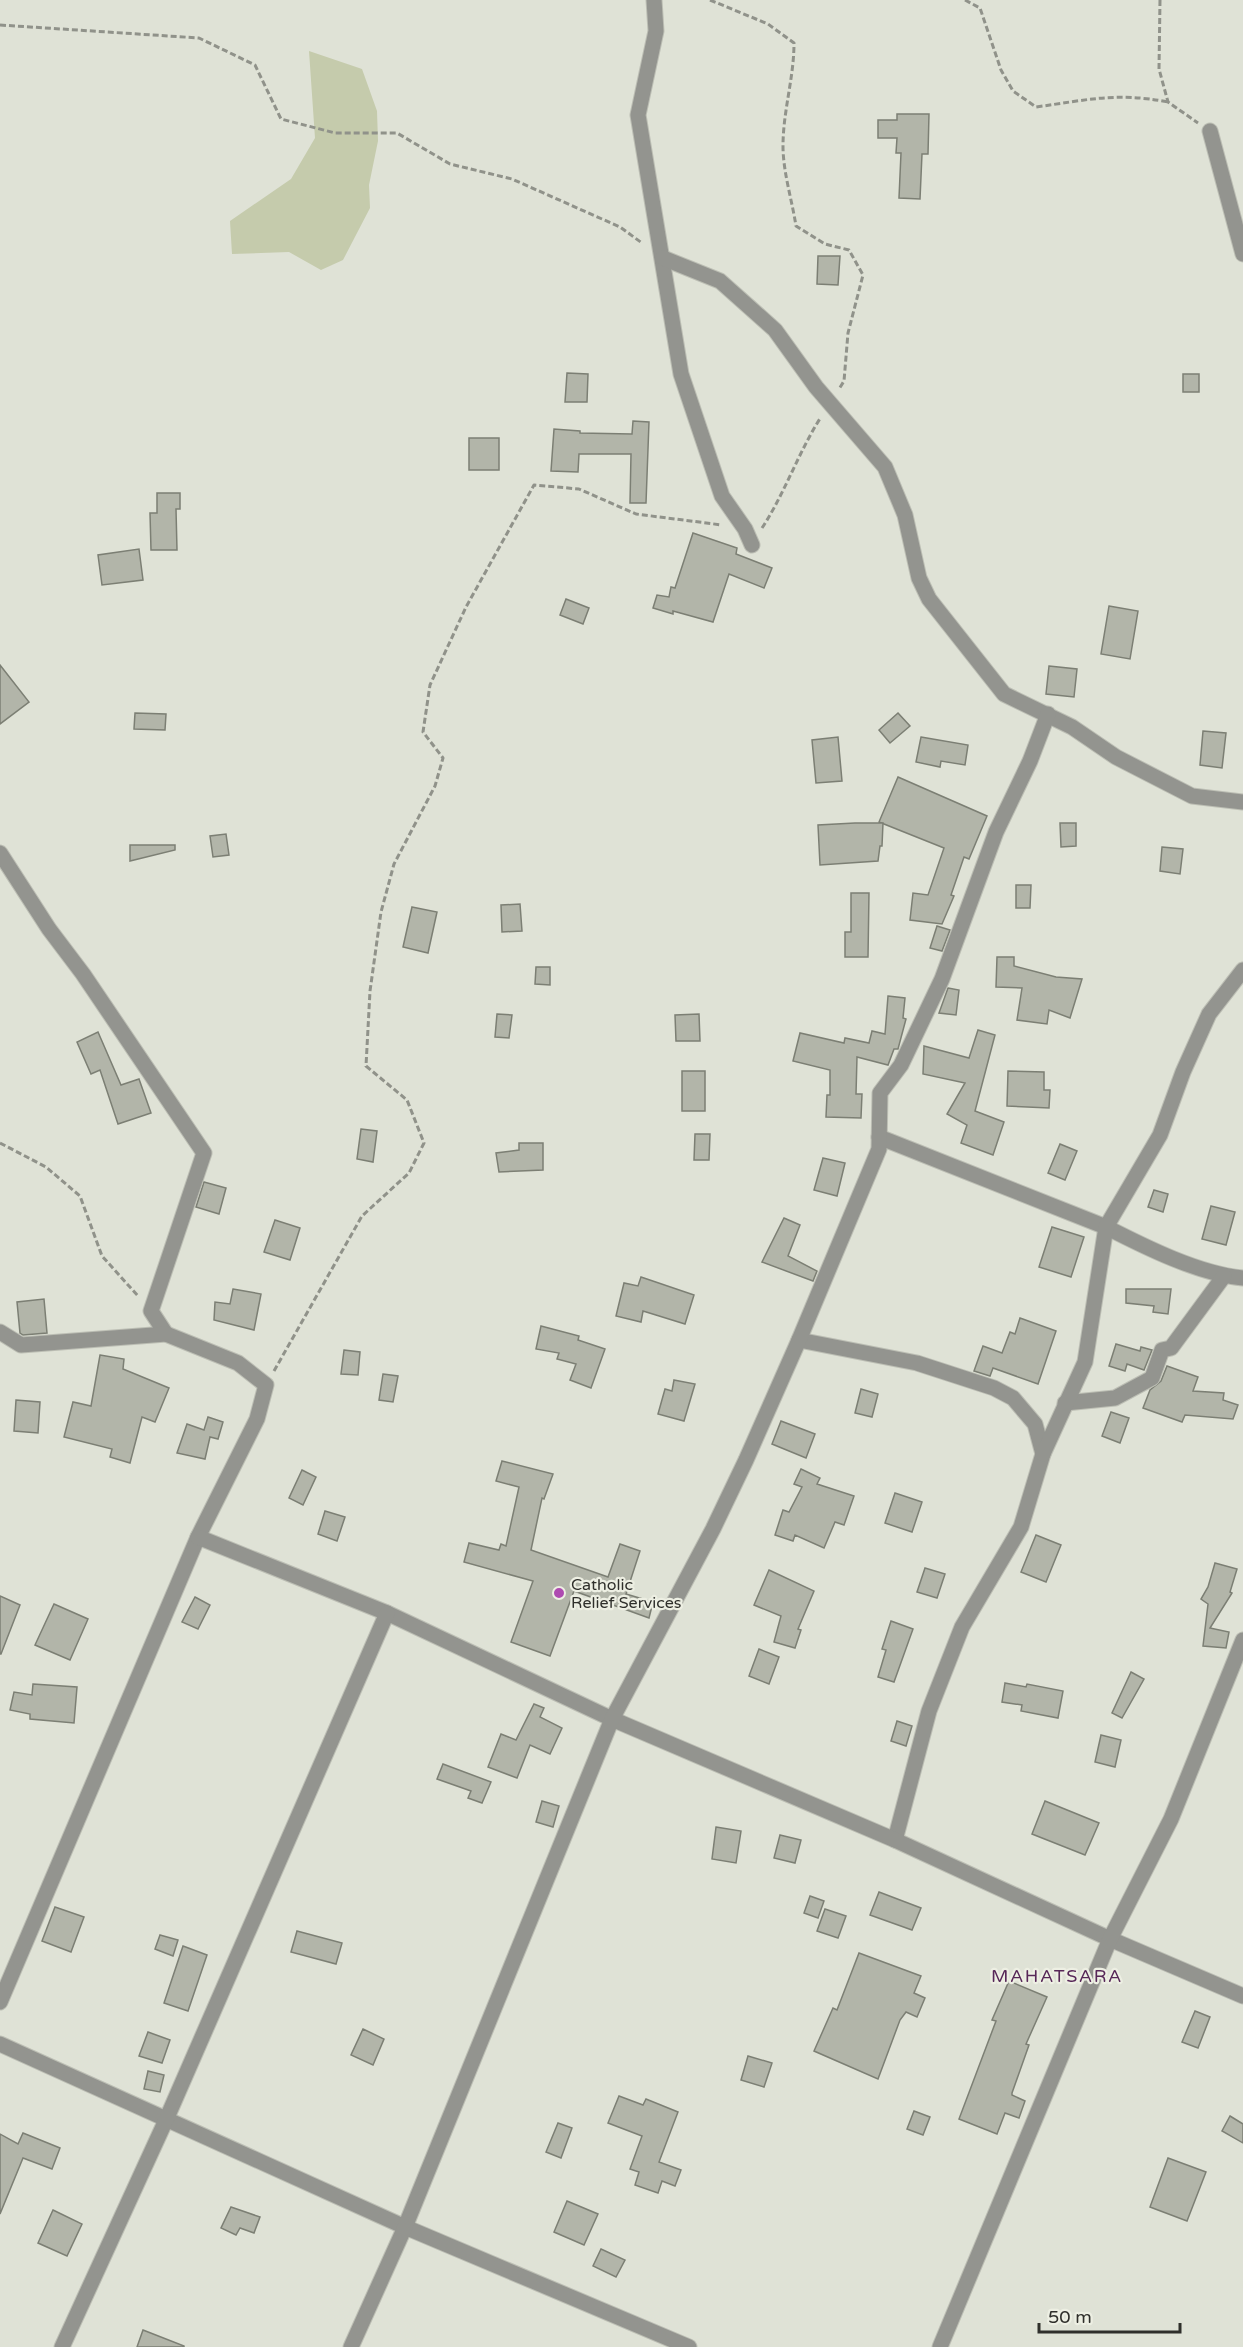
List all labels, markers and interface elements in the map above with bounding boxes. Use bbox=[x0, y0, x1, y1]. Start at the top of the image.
place label: Catholic Relief Services bbox=[571, 1575, 681, 1613]
marker: Catholic Relief Services bbox=[552, 1586, 566, 1600]
district label: MAHATSARA bbox=[991, 1965, 1123, 1987]
scale bar bbox=[1039, 2296, 1180, 2334]
text: 50 m bbox=[1048, 2306, 1092, 2328]

